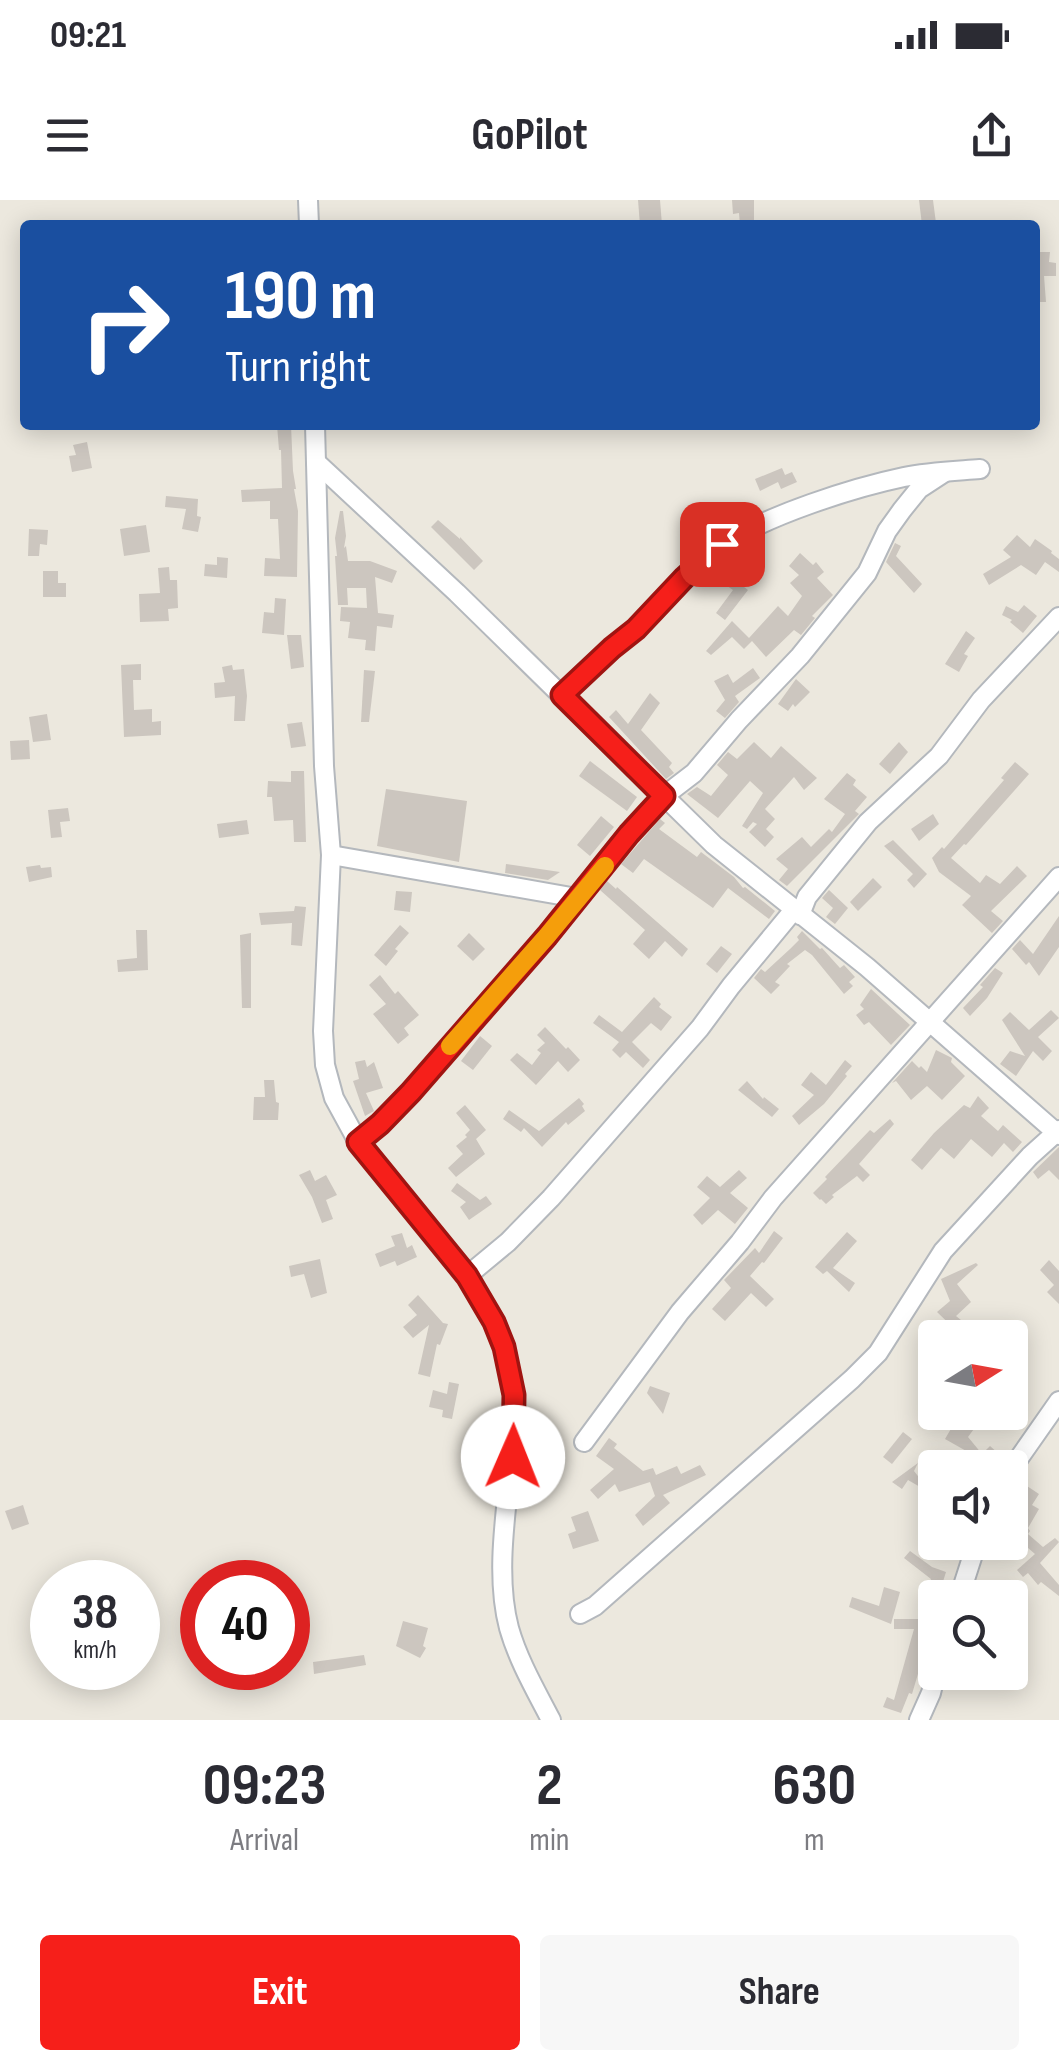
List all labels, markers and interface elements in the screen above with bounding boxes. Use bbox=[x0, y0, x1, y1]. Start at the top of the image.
text: 09:21 bbox=[50, 13, 126, 58]
icon: menu bbox=[40, 108, 95, 163]
text: GoPilot bbox=[471, 108, 588, 163]
icon: share bbox=[964, 108, 1019, 163]
text: 190 m bbox=[225, 255, 376, 339]
icon: right bbox=[60, 260, 190, 390]
text: Turn right bbox=[225, 340, 371, 395]
pin bbox=[680, 502, 765, 587]
icon: arrive bbox=[695, 517, 750, 572]
north arrow bbox=[918, 1320, 1028, 1430]
map controls bbox=[918, 1320, 1028, 1690]
position arrow bbox=[461, 1405, 565, 1509]
button: sound bbox=[918, 1450, 1028, 1560]
speed limit sign: 40 bbox=[180, 1560, 310, 1690]
button: search bbox=[918, 1580, 1028, 1690]
text: 38 bbox=[72, 1583, 118, 1643]
text: km/h bbox=[73, 1635, 117, 1666]
text: 09:23 bbox=[203, 1750, 326, 1822]
text: 2 bbox=[536, 1750, 563, 1822]
text: 630 bbox=[772, 1750, 856, 1822]
text: Arrival bbox=[230, 1821, 299, 1860]
text: min bbox=[529, 1821, 570, 1860]
text: m bbox=[804, 1821, 825, 1860]
button: Exit bbox=[40, 1935, 520, 2050]
button: Share bbox=[540, 1935, 1019, 2050]

